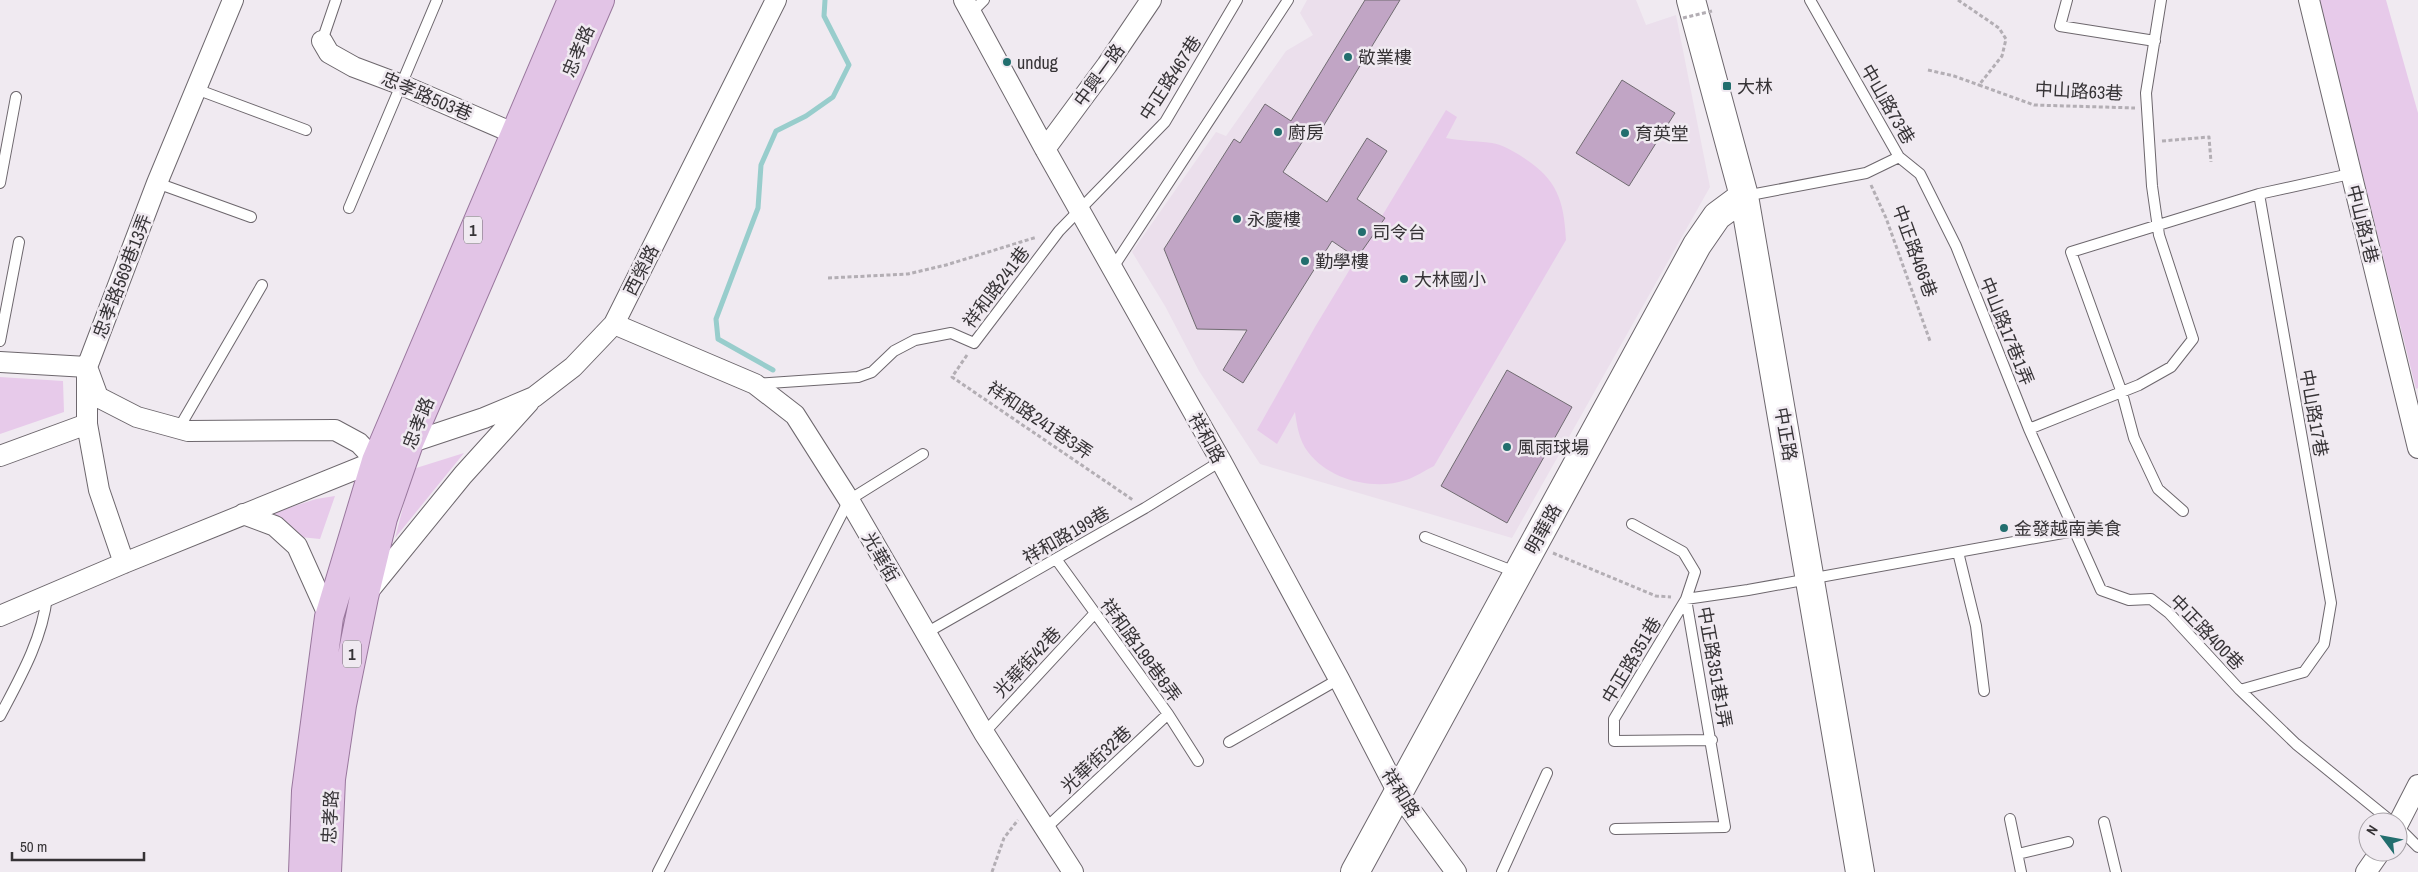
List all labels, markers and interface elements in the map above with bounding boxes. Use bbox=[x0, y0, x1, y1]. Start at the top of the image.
street label: 忠孝路 bbox=[556, 21, 600, 81]
street label: 中正路467巷 bbox=[1133, 31, 1207, 125]
street label: 中興一路 bbox=[1068, 39, 1130, 111]
place label: 敬業樓 bbox=[1358, 45, 1412, 70]
place label: undug bbox=[1017, 50, 1059, 75]
marker: 敬業樓 bbox=[1342, 51, 1354, 63]
marker: undug bbox=[1001, 56, 1013, 68]
street label: 中山路73巷 bbox=[1855, 59, 1921, 149]
street label: 忠孝路503巷 bbox=[378, 66, 476, 126]
place label: 大林 bbox=[1737, 74, 1773, 99]
street label: 中山路63巷 bbox=[2034, 76, 2124, 106]
marker: 大林 bbox=[1721, 80, 1733, 92]
place label: 廚房 bbox=[1288, 120, 1324, 145]
place label: 育英堂 bbox=[1635, 121, 1689, 146]
marker: 廚房 bbox=[1272, 126, 1284, 138]
marker: 育英堂 bbox=[1619, 127, 1631, 139]
street label: 中山路1巷 bbox=[2341, 182, 2385, 266]
street label: 中正路466巷 bbox=[1887, 201, 1943, 301]
place label: 永慶樓 bbox=[1247, 207, 1301, 232]
street label: 忠孝路569巷13弄 bbox=[87, 210, 157, 342]
marker: 永慶樓 bbox=[1231, 213, 1243, 225]
road number: 1 bbox=[464, 216, 482, 244]
place label: 司令台 bbox=[1372, 220, 1426, 245]
marker: 司令台 bbox=[1356, 226, 1368, 238]
street label: 西榮路 bbox=[618, 240, 664, 300]
street label: 祥和路241巷 bbox=[957, 241, 1035, 333]
place label: 勤學樓 bbox=[1315, 249, 1369, 274]
marker: 勤學樓 bbox=[1299, 255, 1311, 267]
place label: 大林國小 bbox=[1414, 267, 1486, 292]
marker: 大林國小 bbox=[1398, 273, 1410, 285]
street label: 中山路17巷1弄 bbox=[1974, 273, 2040, 389]
street label: 中山路17巷 bbox=[2294, 367, 2334, 459]
street label: 祥和路241巷3弄 bbox=[982, 375, 1098, 465]
street label: 忠孝路 bbox=[396, 393, 440, 453]
street label: 中正路 bbox=[1769, 405, 1803, 463]
street label: 祥和路 bbox=[1183, 408, 1231, 468]
place label: 風雨球場 bbox=[1517, 435, 1589, 460]
marker: 風雨球場 bbox=[1501, 441, 1513, 453]
street label: 明華路 bbox=[1519, 499, 1567, 559]
street label: 祥和路199巷 bbox=[1018, 500, 1114, 570]
place label: 金發越南美食 bbox=[2014, 516, 2122, 541]
marker: 金發越南美食 bbox=[1998, 522, 2010, 534]
street label: 光華街 bbox=[857, 527, 905, 587]
street label: 中正路400巷 bbox=[2164, 589, 2250, 675]
street label: 祥和路199巷8弄 bbox=[1095, 593, 1187, 707]
street label: 中正路351巷1弄 bbox=[1692, 604, 1738, 730]
street label: 中正路351巷 bbox=[1595, 612, 1667, 708]
street label: 光華街42巷 bbox=[988, 621, 1066, 703]
road number: 1 bbox=[343, 641, 361, 668]
street label: 光華街32巷 bbox=[1055, 720, 1137, 798]
street label: 祥和路 bbox=[1376, 763, 1426, 823]
street label: 忠孝路 bbox=[316, 789, 344, 845]
north arrow bbox=[2358, 812, 2408, 862]
text: N bbox=[2362, 822, 2382, 838]
scale bar bbox=[12, 830, 145, 862]
text: 50 m bbox=[20, 836, 47, 857]

